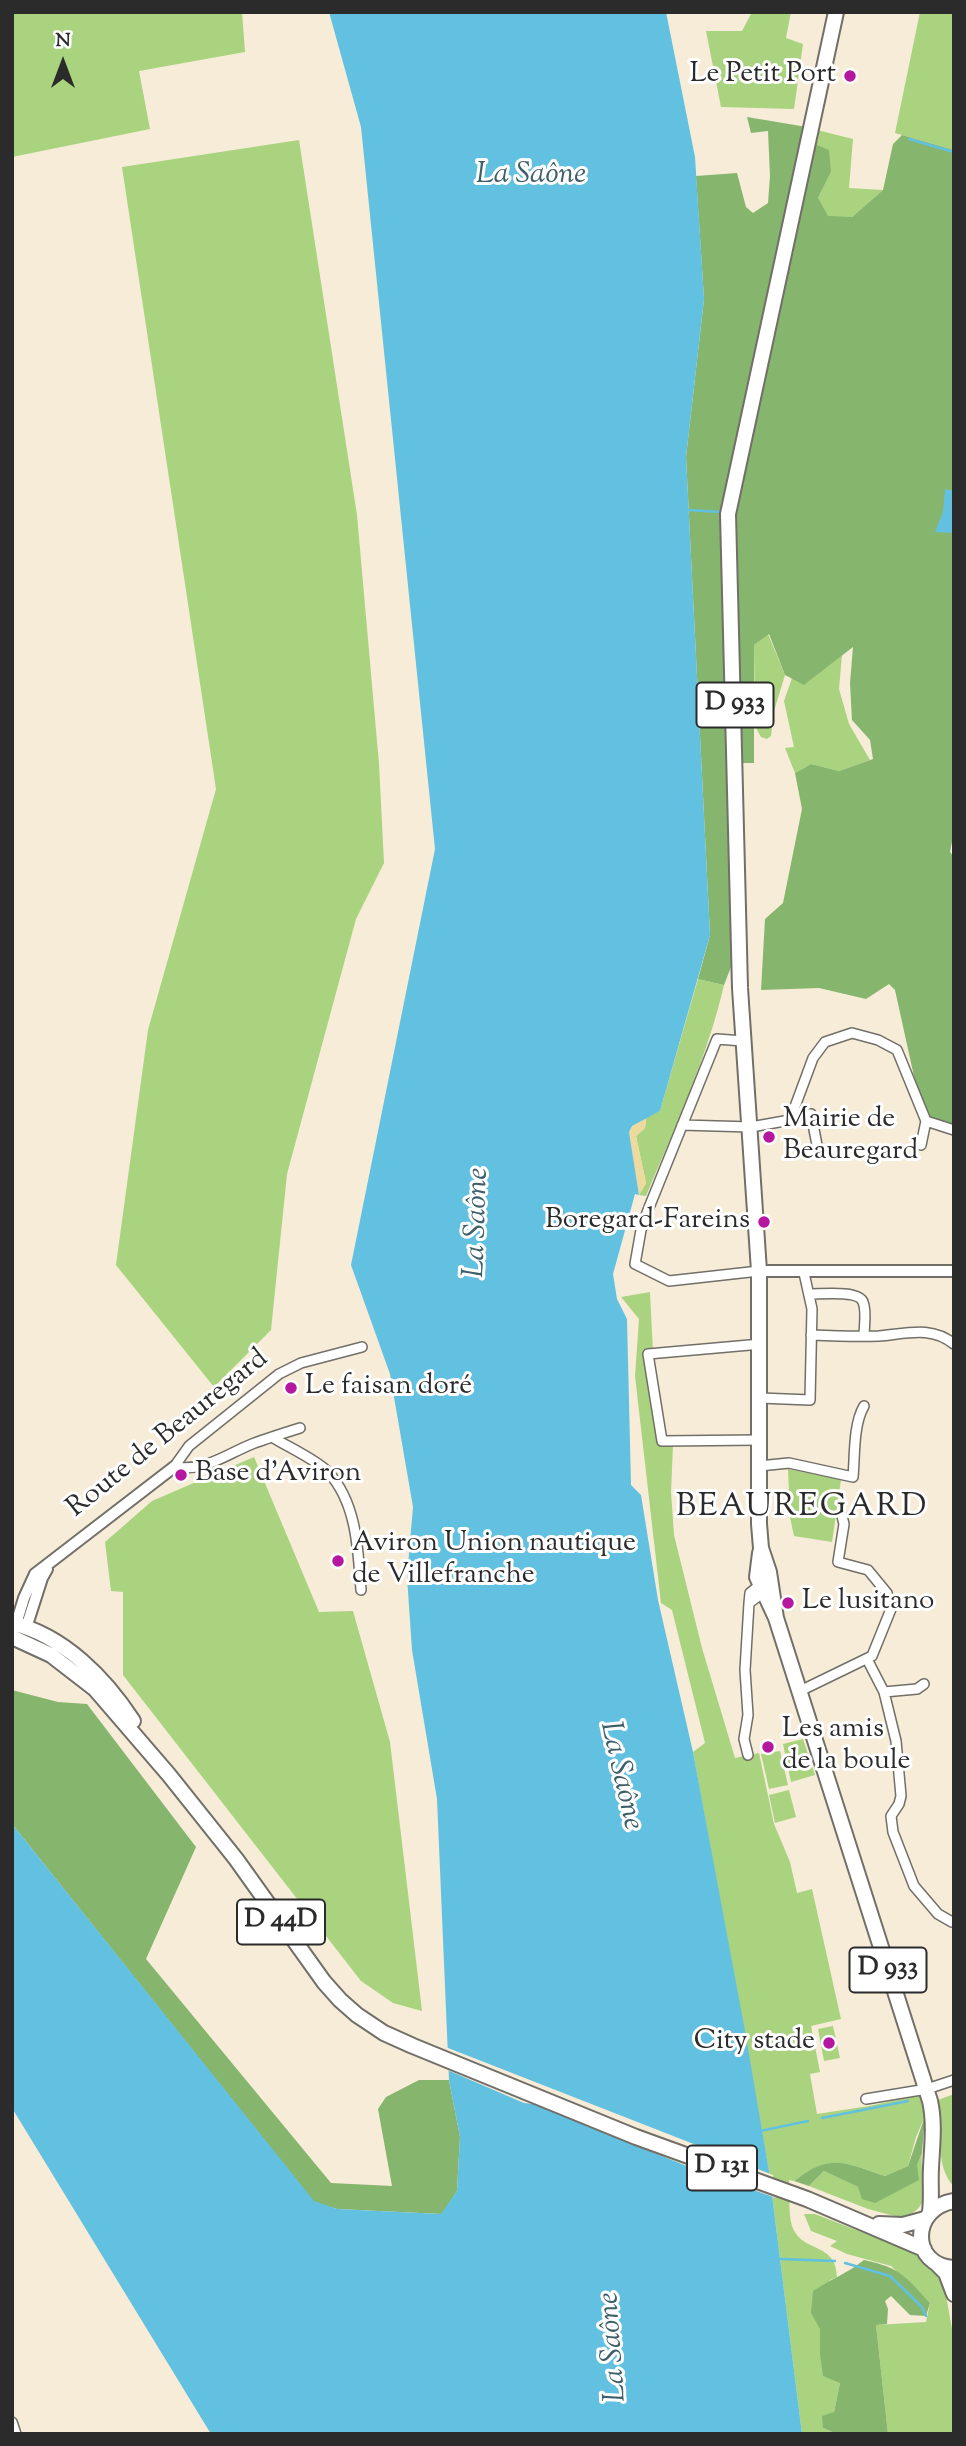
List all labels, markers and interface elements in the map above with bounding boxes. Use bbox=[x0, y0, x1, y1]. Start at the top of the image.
north arrow bbox=[28, 28, 98, 98]
text: N bbox=[55, 28, 71, 55]
place label: Le Petit Port bbox=[690, 59, 836, 93]
marker: Le Petit Port bbox=[842, 68, 858, 84]
water label: La Saône bbox=[476, 159, 586, 195]
road number: D 933 bbox=[696, 682, 774, 727]
place label: Mairie de Beauregard bbox=[783, 1104, 918, 1170]
marker: Mairie de Beauregard bbox=[761, 1129, 777, 1145]
water label: La Saône bbox=[459, 1167, 499, 1279]
place label: Boregard-Fareins bbox=[545, 1205, 750, 1239]
marker: Boregard-Fareins bbox=[756, 1214, 772, 1230]
street label: Route de Beauregard bbox=[62, 1344, 276, 1526]
place label: Le faisan doré bbox=[305, 1371, 472, 1405]
marker: Le faisan doré bbox=[283, 1380, 299, 1396]
place label: Base d'Aviron bbox=[195, 1458, 361, 1492]
marker: Base d'Aviron bbox=[173, 1467, 189, 1483]
district label: BEAUREGARD bbox=[677, 1491, 927, 1529]
place label: Aviron Union nautique de Villefranche bbox=[352, 1528, 636, 1594]
marker: Aviron Union nautique de Villefranche bbox=[330, 1553, 346, 1569]
place label: Le lusitano bbox=[802, 1586, 934, 1620]
marker: Le lusitano bbox=[780, 1595, 796, 1611]
place label: Les amis de la boule bbox=[782, 1714, 911, 1780]
water label: La Saône bbox=[589, 1718, 649, 1834]
marker: Les amis de la boule bbox=[760, 1739, 776, 1755]
road number: D 44D bbox=[237, 1899, 325, 1944]
road number: D 933 bbox=[850, 1948, 926, 1993]
place label: City stade bbox=[694, 2026, 815, 2060]
marker: City stade bbox=[821, 2035, 837, 2051]
road number: D 131 bbox=[687, 2146, 757, 2190]
water label: La Saône bbox=[593, 2291, 637, 2403]

